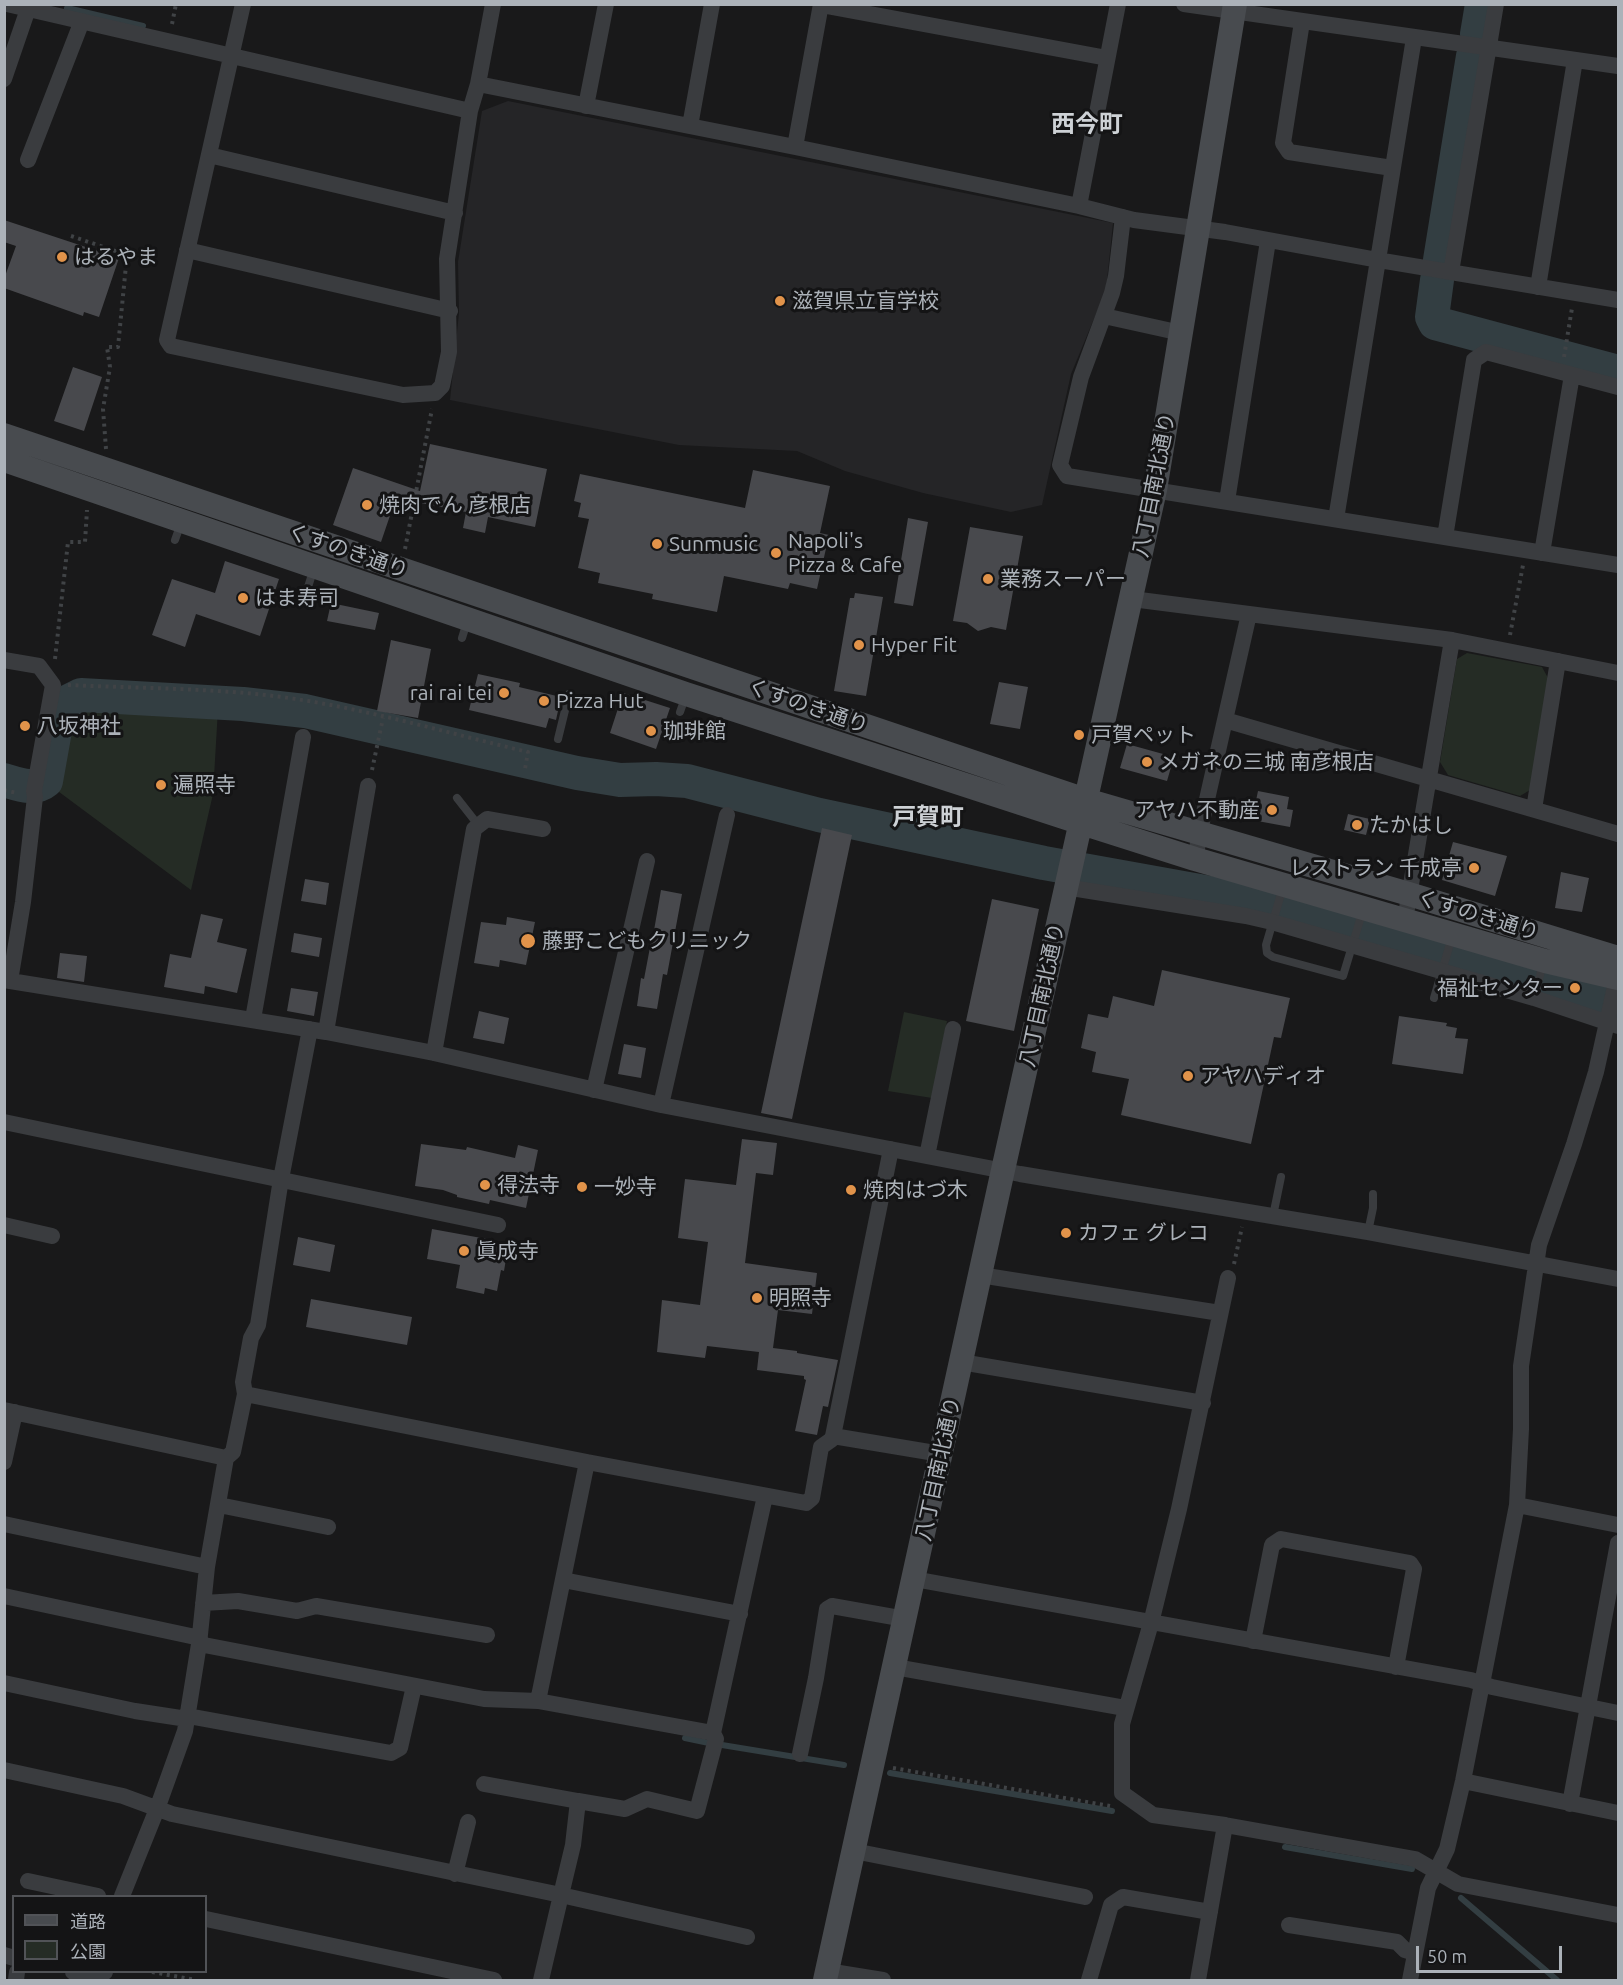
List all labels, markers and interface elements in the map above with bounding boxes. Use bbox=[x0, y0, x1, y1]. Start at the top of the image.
district label: 西今町 bbox=[1051, 110, 1123, 138]
place label: はるやま bbox=[74, 244, 158, 270]
marker: はるやま bbox=[55, 250, 69, 264]
place label: 滋賀県立盲学校 bbox=[792, 288, 939, 314]
marker: 滋賀県立盲学校 bbox=[773, 294, 787, 308]
street label: 八丁目南北通り bbox=[1128, 410, 1180, 560]
place label: 焼肉でん 彦根店 bbox=[379, 492, 531, 518]
marker: 焼肉でん 彦根店 bbox=[360, 498, 374, 512]
street label: くすのき通り bbox=[284, 519, 412, 583]
place label: Napoli's Pizza & Cafe bbox=[788, 528, 902, 578]
place label: Sunmusic bbox=[669, 531, 758, 557]
marker: Sunmusic bbox=[650, 537, 664, 551]
marker: Napoli's Pizza & Cafe bbox=[769, 546, 783, 560]
place label: 業務スーパー bbox=[1000, 566, 1126, 592]
marker: 業務スーパー bbox=[981, 572, 995, 586]
place label: はま寿司 bbox=[255, 585, 339, 611]
marker: はま寿司 bbox=[236, 591, 250, 605]
place label: Hyper Fit bbox=[871, 632, 957, 658]
marker: Hyper Fit bbox=[852, 638, 866, 652]
street label: くすのき通り bbox=[744, 674, 872, 738]
place label: rai rai tei bbox=[410, 680, 492, 706]
marker: rai rai tei bbox=[497, 686, 511, 700]
place label: Pizza Hut bbox=[556, 688, 643, 714]
marker: Pizza Hut bbox=[537, 694, 551, 708]
place label: 八坂神社 bbox=[37, 713, 121, 739]
place label: 珈琲館 bbox=[663, 718, 726, 744]
marker: 八坂神社 bbox=[18, 719, 32, 733]
place label: 戸賀ペット bbox=[1091, 722, 1196, 748]
marker: 珈琲館 bbox=[644, 724, 658, 738]
marker: 戸賀ペット bbox=[1072, 728, 1086, 742]
place label: メガネの三城 南彦根店 bbox=[1159, 749, 1374, 775]
marker: メガネの三城 南彦根店 bbox=[1140, 755, 1154, 769]
place label: 遍照寺 bbox=[173, 772, 236, 798]
marker: 遍照寺 bbox=[154, 778, 168, 792]
place label: アヤハ不動産 bbox=[1134, 797, 1260, 823]
district label: 戸賀町 bbox=[892, 803, 964, 831]
marker: アヤハ不動産 bbox=[1265, 803, 1279, 817]
place label: たかはし bbox=[1369, 812, 1453, 838]
marker: たかはし bbox=[1350, 818, 1364, 832]
place label: レストラン 千成亭 bbox=[1289, 855, 1462, 881]
marker: レストラン 千成亭 bbox=[1467, 861, 1481, 875]
street label: くすのき通り bbox=[1414, 885, 1542, 945]
street label: 八丁目南北通り bbox=[1014, 920, 1070, 1070]
place label: 藤野こどもクリニック bbox=[542, 928, 752, 954]
marker: 藤野こどもクリニック bbox=[519, 932, 537, 950]
place label: 福祉センター bbox=[1437, 975, 1563, 1001]
marker: 福祉センター bbox=[1568, 981, 1582, 995]
place label: アヤハディオ bbox=[1200, 1063, 1326, 1089]
marker: アヤハディオ bbox=[1181, 1069, 1195, 1083]
place label: 得法寺 bbox=[497, 1172, 560, 1198]
place label: 一妙寺 bbox=[594, 1174, 657, 1200]
place label: 焼肉はづ木 bbox=[863, 1177, 968, 1203]
marker: 得法寺 bbox=[478, 1178, 492, 1192]
marker: 一妙寺 bbox=[575, 1180, 589, 1194]
marker: 焼肉はづ木 bbox=[844, 1183, 858, 1197]
place label: カフェ グレコ bbox=[1078, 1220, 1209, 1246]
marker: カフェ グレコ bbox=[1059, 1226, 1073, 1240]
place label: 眞成寺 bbox=[476, 1238, 539, 1264]
marker: 眞成寺 bbox=[457, 1244, 471, 1258]
place label: 明照寺 bbox=[769, 1285, 832, 1311]
marker: 明照寺 bbox=[750, 1291, 764, 1305]
street label: 八丁目南北通り bbox=[910, 1394, 966, 1544]
legend bbox=[12, 1895, 207, 1973]
text: 道路 bbox=[70, 1911, 106, 1931]
scale bar bbox=[1419, 1934, 1564, 1972]
text: 公園 bbox=[70, 1941, 106, 1961]
text: 50 m bbox=[1427, 1946, 1467, 1966]

